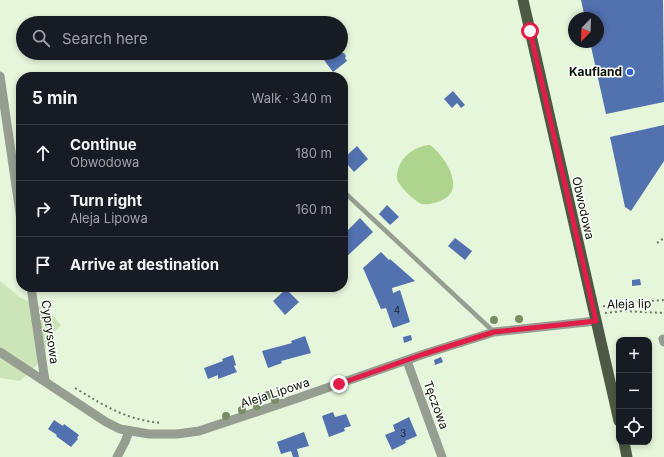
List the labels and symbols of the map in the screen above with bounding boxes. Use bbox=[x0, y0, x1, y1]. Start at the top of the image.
north arrow bbox=[568, 12, 604, 48]
route start bbox=[521, 22, 539, 40]
place label: Kaufland bbox=[569, 64, 622, 79]
marker: Kaufland bbox=[625, 67, 635, 77]
street label: Obwodowa bbox=[569, 175, 598, 241]
street label: Aleja lip bbox=[607, 296, 651, 311]
street label: Cyprysowa bbox=[39, 299, 62, 365]
house number: 4 bbox=[394, 304, 400, 316]
street label: Aleja Lipowa bbox=[238, 374, 311, 411]
route end bbox=[330, 375, 348, 393]
street label: Tęczowa bbox=[421, 379, 452, 431]
house number: 3 bbox=[400, 427, 406, 439]

